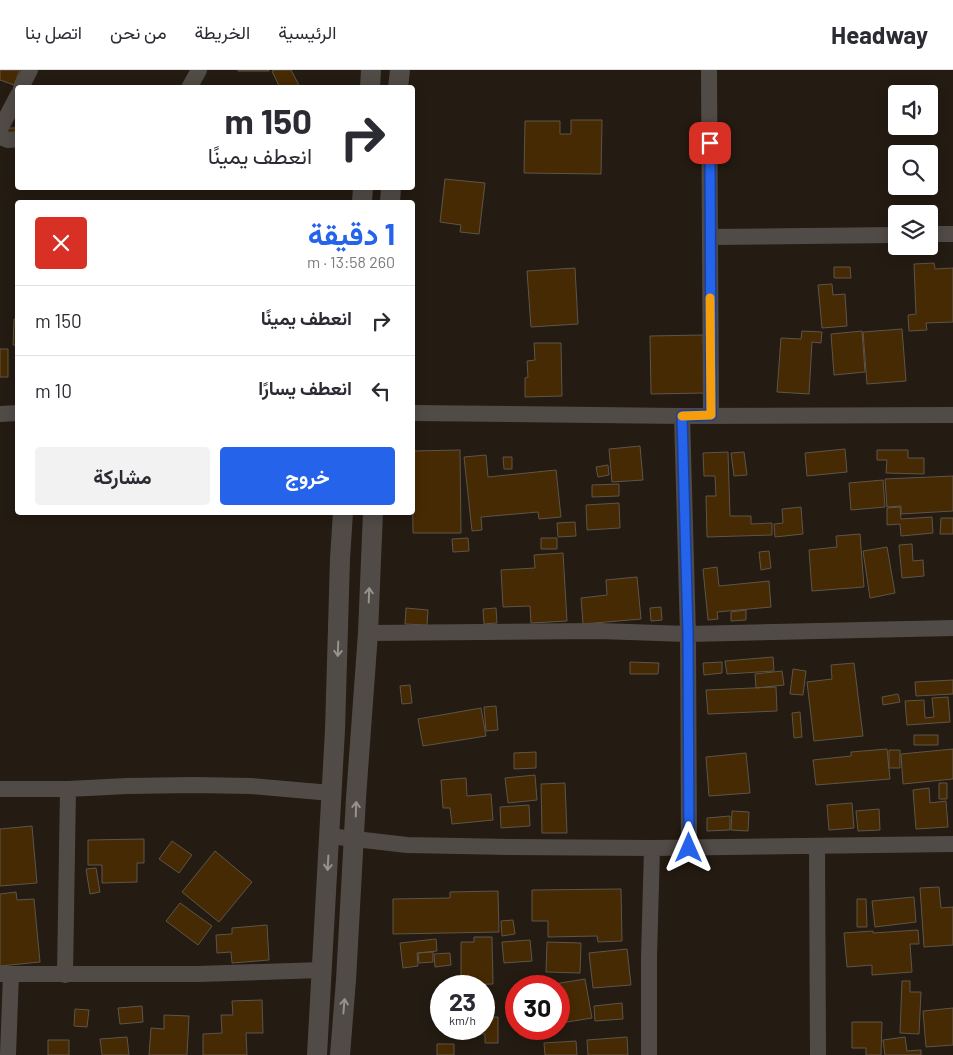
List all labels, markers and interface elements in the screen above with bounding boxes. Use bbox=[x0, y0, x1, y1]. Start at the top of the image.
text: Headway bbox=[831, 20, 928, 49]
text: اتصل بنا bbox=[25, 21, 82, 43]
text: من نحن bbox=[110, 21, 167, 43]
text: الخريطة bbox=[195, 21, 250, 43]
text: الرئيسية bbox=[278, 21, 336, 43]
map controls bbox=[888, 85, 938, 255]
button: sound bbox=[888, 85, 938, 135]
text: 150 m bbox=[225, 99, 312, 141]
icon: right bbox=[330, 105, 395, 170]
pin bbox=[689, 122, 731, 164]
icon: arrive bbox=[696, 129, 724, 157]
text: انعطف يمينًا bbox=[208, 142, 312, 168]
button: search bbox=[888, 145, 938, 195]
button: layers bbox=[888, 205, 938, 255]
text: 1 دقيقة bbox=[308, 215, 395, 251]
button: close bbox=[35, 217, 87, 269]
text: 260 m · 13:58 bbox=[307, 252, 395, 271]
text: انعطف يمينًا bbox=[261, 306, 352, 329]
icon: right bbox=[367, 307, 395, 335]
text: 150 m bbox=[35, 309, 82, 332]
text: انعطف يسارًا bbox=[258, 376, 352, 399]
icon: left bbox=[367, 377, 395, 405]
text: 10 m bbox=[35, 379, 72, 402]
button: مشاركة bbox=[35, 447, 210, 505]
button: خروج bbox=[220, 447, 395, 505]
one-way arrow bbox=[365, 587, 374, 603]
one-way arrow bbox=[333, 640, 342, 656]
one-way arrow bbox=[351, 802, 360, 818]
position arrow bbox=[662, 821, 714, 873]
one-way arrow bbox=[323, 855, 332, 871]
speed limit sign: 30 bbox=[505, 975, 570, 1040]
text: 23 bbox=[449, 986, 476, 1016]
one-way arrow bbox=[339, 999, 349, 1015]
text: km/h bbox=[449, 1013, 476, 1027]

